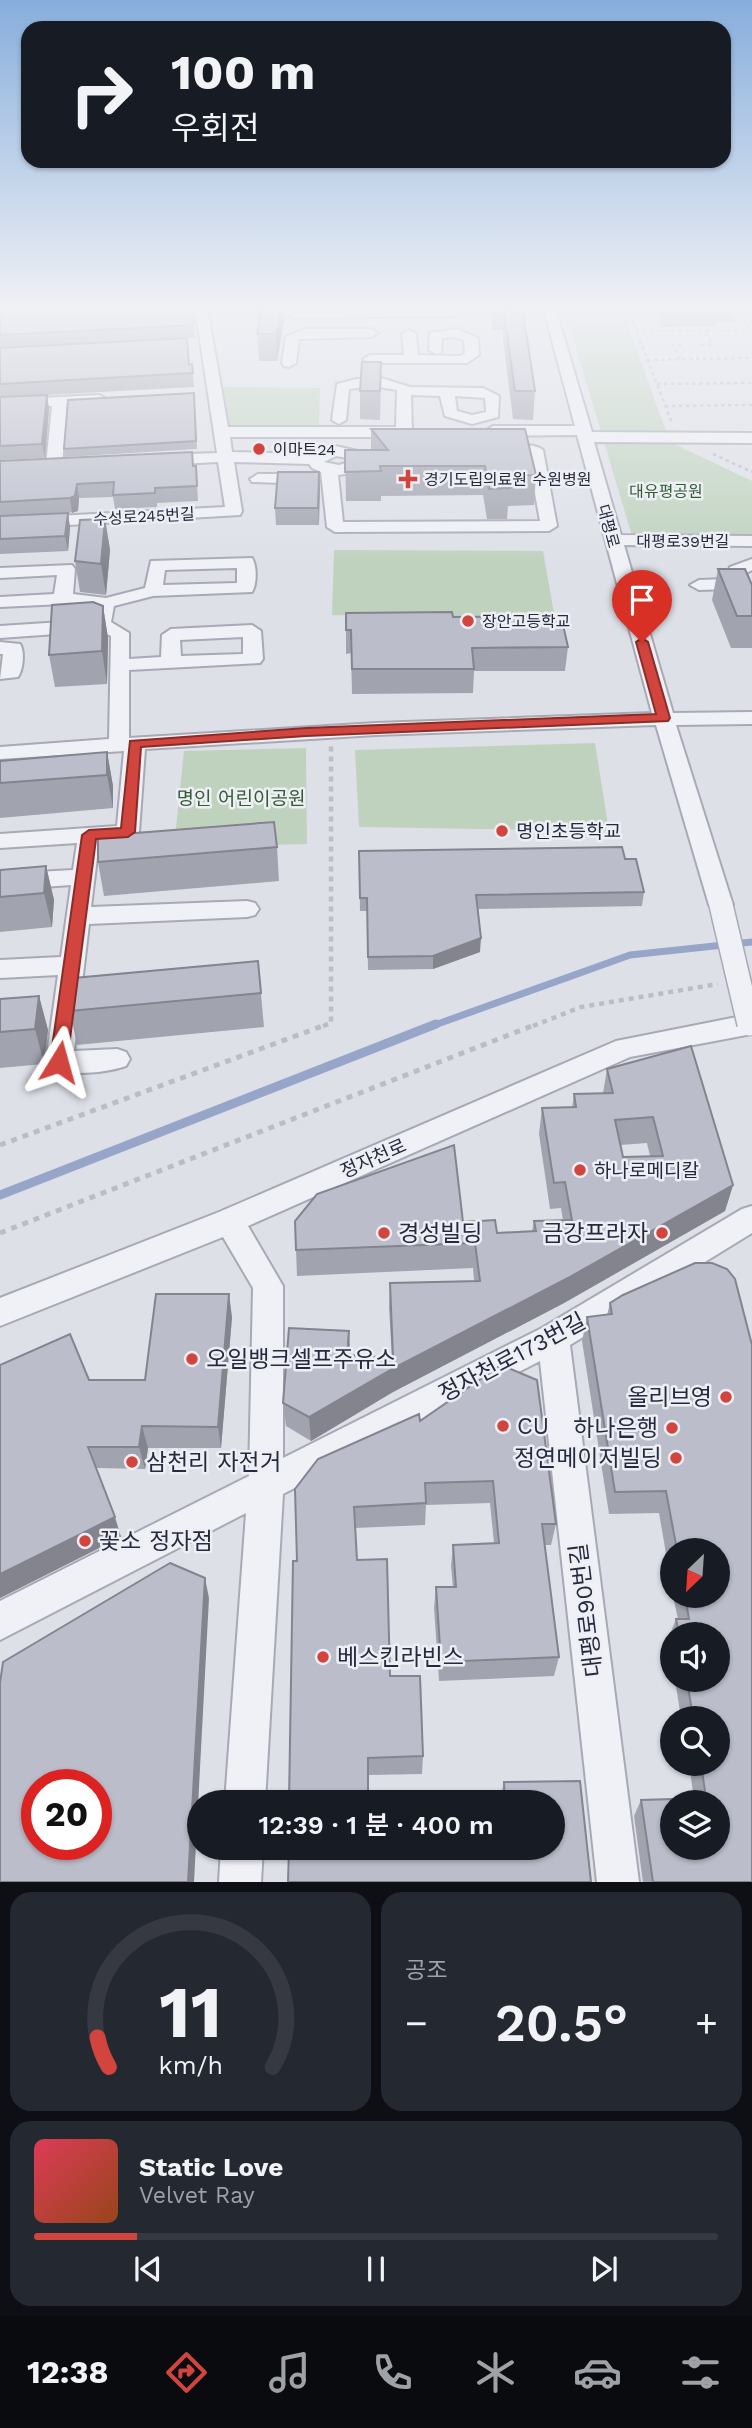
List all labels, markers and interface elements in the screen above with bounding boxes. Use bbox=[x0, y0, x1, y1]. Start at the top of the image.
text: 100 m bbox=[171, 43, 315, 101]
icon: right bbox=[56, 49, 147, 140]
text: 우회전 bbox=[171, 109, 259, 147]
place label: 이마트24 bbox=[273, 440, 336, 459]
marker: 이마트24 bbox=[251, 441, 267, 457]
marker: 경기도립의료원 수원병원 bbox=[398, 469, 418, 489]
place label: 경기도립의료원 수원병원 bbox=[424, 470, 591, 489]
park label: 대유평공원 bbox=[629, 482, 703, 501]
street label: 대평로 bbox=[594, 502, 623, 550]
street label: 수성로245번길 bbox=[93, 504, 195, 529]
street label: 대평로39번길 bbox=[637, 532, 729, 551]
pin bbox=[612, 570, 672, 642]
icon: arrive bbox=[623, 581, 661, 619]
place label: 장안고등학교 bbox=[482, 612, 570, 631]
marker: 장안고등학교 bbox=[460, 613, 476, 629]
park label: 명인 어린이공원 bbox=[177, 787, 305, 810]
place label: 명인초등학교 bbox=[516, 820, 621, 843]
marker: 명인초등학교 bbox=[494, 823, 510, 839]
position arrow bbox=[22, 1025, 96, 1099]
street label: 정자천로 bbox=[337, 1134, 410, 1183]
place label: 하나로메디칼 bbox=[594, 1159, 699, 1182]
marker: 하나로메디칼 bbox=[572, 1162, 588, 1178]
place label: 경성빌딩 bbox=[398, 1220, 483, 1247]
place label: 금강프라자 bbox=[542, 1220, 648, 1247]
marker: 경성빌딩 bbox=[376, 1225, 392, 1241]
marker: 금강프라자 bbox=[654, 1225, 670, 1241]
street label: 정자천로173번길 bbox=[434, 1307, 590, 1407]
place label: 오일뱅크셀프주유소 bbox=[206, 1346, 396, 1373]
marker: 오일뱅크셀프주유소 bbox=[184, 1351, 200, 1367]
place label: 올리브영 bbox=[627, 1384, 712, 1411]
marker: 올리브영 bbox=[718, 1389, 734, 1405]
place label: CU bbox=[517, 1413, 549, 1440]
place label: 하나은행 bbox=[573, 1415, 658, 1442]
marker: CU bbox=[495, 1418, 511, 1434]
marker: 하나은행 bbox=[664, 1420, 680, 1436]
place label: 정연메이저빌딩 bbox=[514, 1445, 662, 1472]
place label: 삼천리 자전거 bbox=[146, 1449, 281, 1476]
marker: 정연메이저빌딩 bbox=[668, 1450, 684, 1466]
marker: 삼천리 자전거 bbox=[124, 1454, 140, 1470]
place label: 꽃소 정자점 bbox=[99, 1528, 213, 1555]
marker: 꽃소 정자점 bbox=[77, 1533, 93, 1549]
north arrow bbox=[660, 1538, 730, 1608]
map controls bbox=[660, 1538, 730, 1860]
street label: 대평로90번길 bbox=[565, 1542, 608, 1678]
button: sound bbox=[660, 1622, 730, 1692]
place label: 베스킨라빈스 bbox=[337, 1644, 464, 1671]
marker: 베스킨라빈스 bbox=[315, 1649, 331, 1665]
button: search bbox=[660, 1706, 730, 1776]
speed limit sign: 20 bbox=[21, 1769, 112, 1860]
button: layers bbox=[660, 1790, 730, 1860]
text: 12:39 · 1 분 · 400 m bbox=[259, 1810, 493, 1840]
text: 공조 bbox=[405, 1957, 447, 1984]
text: 11 bbox=[159, 1970, 222, 2056]
text: 20.5° bbox=[495, 1993, 628, 2054]
text: − bbox=[405, 2001, 428, 2045]
text: + bbox=[695, 2001, 718, 2045]
text: km/h bbox=[158, 2051, 223, 2080]
text: Static Love bbox=[139, 2152, 283, 2182]
text: Velvet Ray bbox=[139, 2182, 255, 2209]
icon: previous bbox=[129, 2250, 167, 2288]
icon: pause bbox=[357, 2250, 395, 2288]
icon: next bbox=[585, 2250, 623, 2288]
icon: directions bbox=[162, 2348, 211, 2397]
icon: music bbox=[265, 2348, 314, 2397]
icon: phone bbox=[368, 2348, 417, 2397]
icon: climate bbox=[471, 2348, 520, 2397]
icon: car bbox=[573, 2348, 622, 2397]
icon: filters bbox=[676, 2348, 725, 2397]
text: 12:38 bbox=[27, 2353, 108, 2391]

